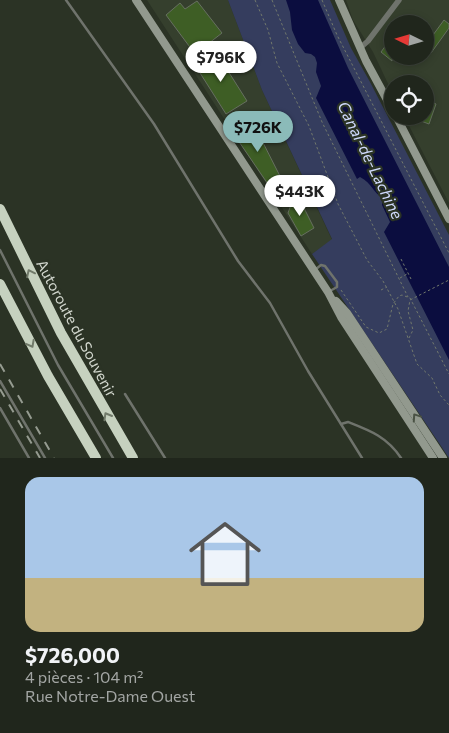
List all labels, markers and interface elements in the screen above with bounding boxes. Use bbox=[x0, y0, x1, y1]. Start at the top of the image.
north arrow bbox=[384, 15, 434, 65]
map controls bbox=[384, 15, 434, 125]
pin: $796K bbox=[186, 41, 256, 83]
text: $796K bbox=[197, 47, 245, 66]
button: locate bbox=[384, 75, 434, 125]
water label: Canal-de-Lachine bbox=[334, 98, 408, 222]
pin: $726K bbox=[223, 110, 293, 153]
text: $726K bbox=[234, 117, 282, 136]
pin: $443K bbox=[265, 174, 335, 217]
text: $443K bbox=[275, 181, 325, 200]
street label: Autoroute du Souvenir bbox=[33, 256, 121, 400]
one-way arrow bbox=[26, 269, 37, 278]
one-way arrow bbox=[24, 338, 34, 347]
one-way arrow bbox=[104, 413, 114, 422]
one-way arrow bbox=[413, 414, 422, 423]
icon: home bbox=[180, 509, 270, 599]
text: $726,000 bbox=[25, 642, 120, 667]
text: 4 pièces · 104 m² bbox=[25, 667, 144, 686]
text: Rue Notre-Dame Ouest bbox=[25, 686, 195, 705]

